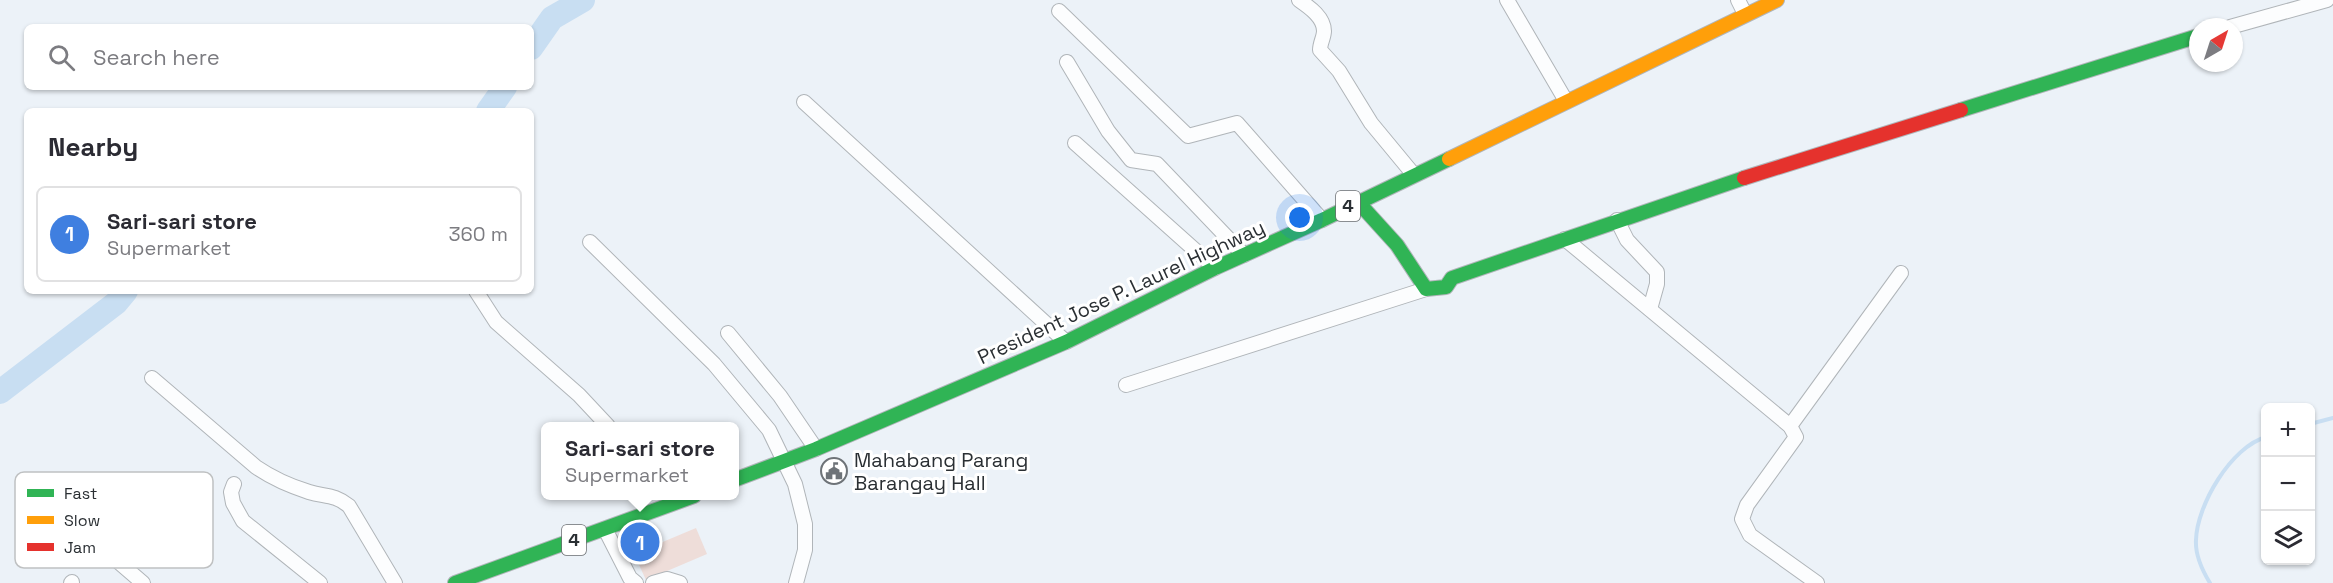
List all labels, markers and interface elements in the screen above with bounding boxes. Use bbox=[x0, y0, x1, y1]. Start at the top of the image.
north arrow bbox=[2189, 18, 2243, 72]
search box bbox=[24, 24, 534, 90]
icon: search bbox=[45, 41, 78, 74]
text: Search here bbox=[93, 43, 220, 71]
text: Nearby bbox=[48, 130, 138, 164]
road number: 4 bbox=[1336, 191, 1360, 221]
your location bbox=[1285, 203, 1314, 232]
text: Sari-sari store bbox=[107, 207, 257, 235]
street label: President Jose P. Laurel Highway bbox=[973, 214, 1269, 370]
text: 1 bbox=[65, 221, 74, 247]
text: 360 m bbox=[449, 221, 508, 247]
text: Supermarket bbox=[107, 235, 231, 261]
map controls bbox=[2261, 403, 2315, 565]
button: + bbox=[2261, 403, 2315, 457]
popup bbox=[541, 422, 739, 500]
text: Sari-sari store bbox=[565, 434, 715, 462]
place label: Mahabang Parang Barangay Hall bbox=[854, 447, 1028, 496]
public building icon: Mahabang Parang Barangay Hall bbox=[819, 456, 849, 486]
button: − bbox=[2261, 457, 2315, 511]
text: Supermarket bbox=[565, 462, 689, 488]
legend bbox=[15, 472, 213, 568]
text: Fast bbox=[64, 483, 97, 504]
text: Slow bbox=[64, 510, 100, 531]
button: layers bbox=[2261, 511, 2315, 565]
pin: 1 bbox=[620, 520, 660, 564]
road number: 4 bbox=[562, 525, 586, 555]
text: Jam bbox=[64, 537, 96, 558]

